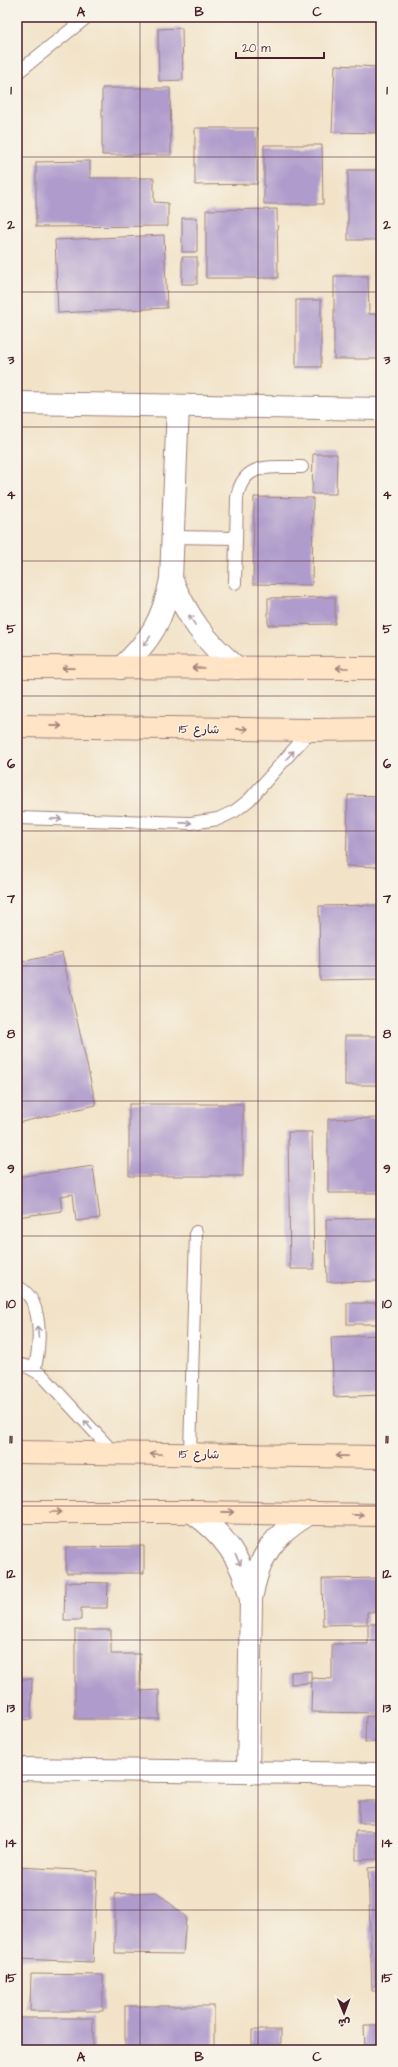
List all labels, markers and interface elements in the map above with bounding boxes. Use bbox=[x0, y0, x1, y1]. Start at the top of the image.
text: A bbox=[77, 3, 86, 21]
text: B bbox=[194, 3, 204, 21]
text: C bbox=[312, 3, 322, 21]
scale bar bbox=[236, 34, 324, 60]
text: 20 m bbox=[242, 40, 271, 57]
text: 1 bbox=[10, 81, 12, 99]
text: 1 bbox=[386, 81, 388, 99]
text: 2 bbox=[6, 216, 15, 234]
text: 2 bbox=[382, 216, 391, 234]
text: 3 bbox=[7, 351, 15, 369]
text: 3 bbox=[383, 351, 391, 369]
text: 4 bbox=[7, 486, 16, 504]
text: 4 bbox=[383, 486, 392, 504]
one-way arrow bbox=[187, 614, 196, 625]
text: 5 bbox=[6, 620, 16, 638]
text: 5 bbox=[382, 620, 392, 638]
one-way arrow bbox=[143, 635, 151, 646]
one-way arrow bbox=[62, 664, 75, 672]
one-way arrow bbox=[192, 664, 205, 672]
one-way arrow bbox=[336, 664, 349, 672]
street label: شارع 15 bbox=[178, 721, 220, 738]
one-way arrow bbox=[49, 722, 62, 730]
one-way arrow bbox=[235, 725, 248, 733]
one-way arrow bbox=[285, 749, 294, 760]
text: 6 bbox=[7, 755, 16, 773]
text: 6 bbox=[383, 755, 392, 773]
one-way arrow bbox=[49, 815, 62, 823]
one-way arrow bbox=[179, 819, 192, 827]
text: 7 bbox=[6, 890, 16, 908]
text: 7 bbox=[382, 890, 392, 908]
text: 8 bbox=[7, 1025, 16, 1043]
text: 8 bbox=[383, 1025, 392, 1043]
text: 9 bbox=[7, 1160, 15, 1178]
text: 9 bbox=[383, 1160, 391, 1178]
text: 10 bbox=[6, 1295, 17, 1313]
text: 10 bbox=[382, 1295, 393, 1313]
one-way arrow bbox=[34, 1326, 41, 1339]
one-way arrow bbox=[84, 1420, 93, 1430]
text: 11 bbox=[9, 1430, 13, 1448]
text: 11 bbox=[385, 1430, 389, 1448]
street label: شارع 15 bbox=[178, 1446, 220, 1463]
one-way arrow bbox=[150, 1450, 163, 1458]
one-way arrow bbox=[336, 1452, 349, 1460]
one-way arrow bbox=[49, 1508, 62, 1516]
one-way arrow bbox=[221, 1508, 234, 1516]
one-way arrow bbox=[351, 1511, 364, 1519]
one-way arrow bbox=[234, 1554, 242, 1566]
text: 12 bbox=[6, 1565, 16, 1583]
text: 12 bbox=[382, 1565, 392, 1583]
text: 13 bbox=[7, 1699, 16, 1717]
text: 13 bbox=[383, 1699, 392, 1717]
text: 14 bbox=[6, 1834, 16, 1852]
text: 14 bbox=[382, 1834, 392, 1852]
text: 15 bbox=[6, 1969, 17, 1987]
text: 15 bbox=[382, 1969, 393, 1987]
north arrow bbox=[324, 1993, 364, 2033]
text: ش bbox=[338, 2015, 350, 2030]
text: A bbox=[77, 2048, 86, 2066]
text: B bbox=[194, 2048, 204, 2066]
text: C bbox=[312, 2048, 322, 2066]

